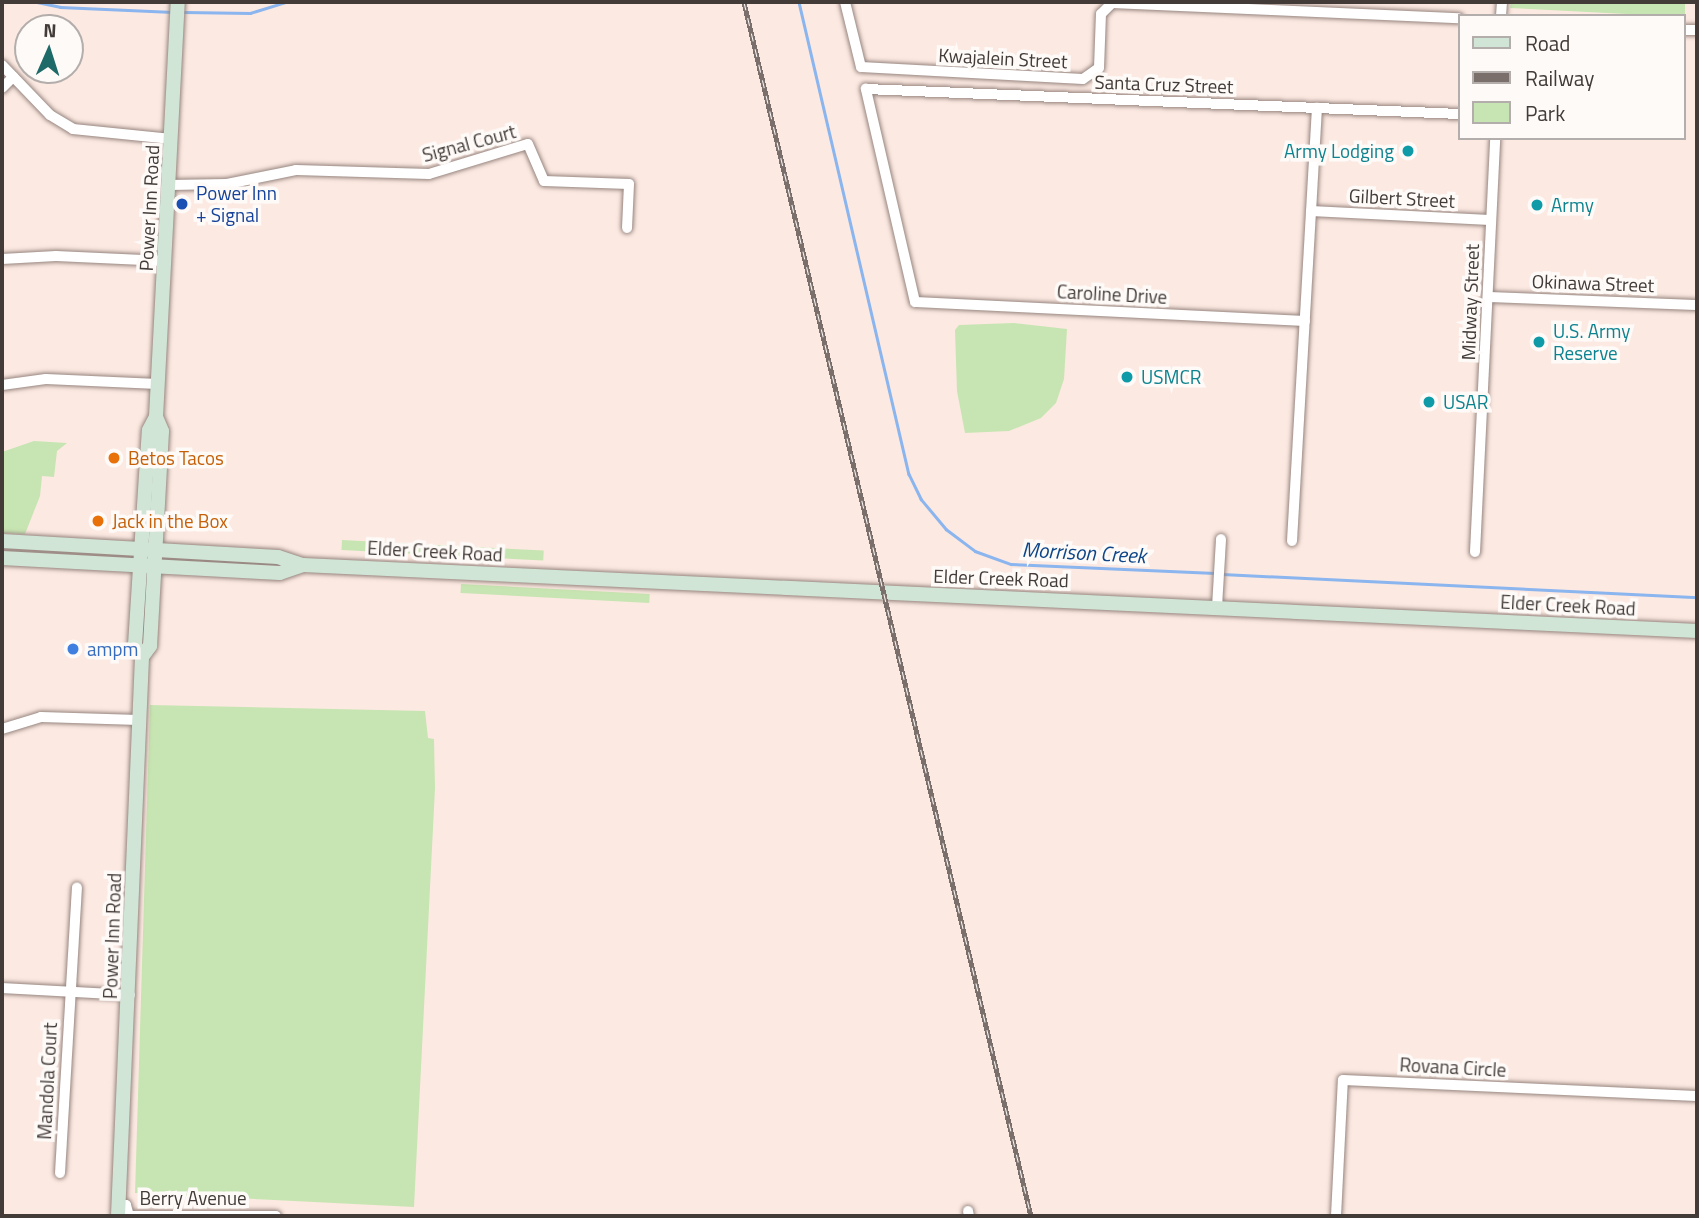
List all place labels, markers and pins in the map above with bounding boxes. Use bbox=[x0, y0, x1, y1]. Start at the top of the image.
place label: Army Lodging bbox=[1284, 140, 1394, 162]
marker: Army Lodging bbox=[1400, 143, 1416, 159]
place label: Power Inn + Signal bbox=[196, 182, 277, 226]
place label: Army bbox=[1551, 194, 1594, 216]
marker: Power Inn + Signal bbox=[174, 196, 190, 212]
marker: Army bbox=[1529, 197, 1545, 213]
place label: U.S. Army Reserve bbox=[1553, 320, 1631, 364]
marker: U.S. Army Reserve bbox=[1531, 334, 1547, 350]
place label: USMCR bbox=[1141, 366, 1202, 388]
marker: USMCR bbox=[1119, 369, 1135, 385]
place label: USAR bbox=[1443, 391, 1488, 413]
marker: USAR bbox=[1421, 394, 1437, 410]
place label: Betos Tacos bbox=[128, 447, 224, 469]
marker: Betos Tacos bbox=[106, 450, 122, 466]
place label: Jack in the Box bbox=[112, 510, 228, 532]
marker: Jack in the Box bbox=[90, 513, 106, 529]
place label: ampm bbox=[87, 638, 138, 660]
marker: ampm bbox=[65, 641, 81, 657]

